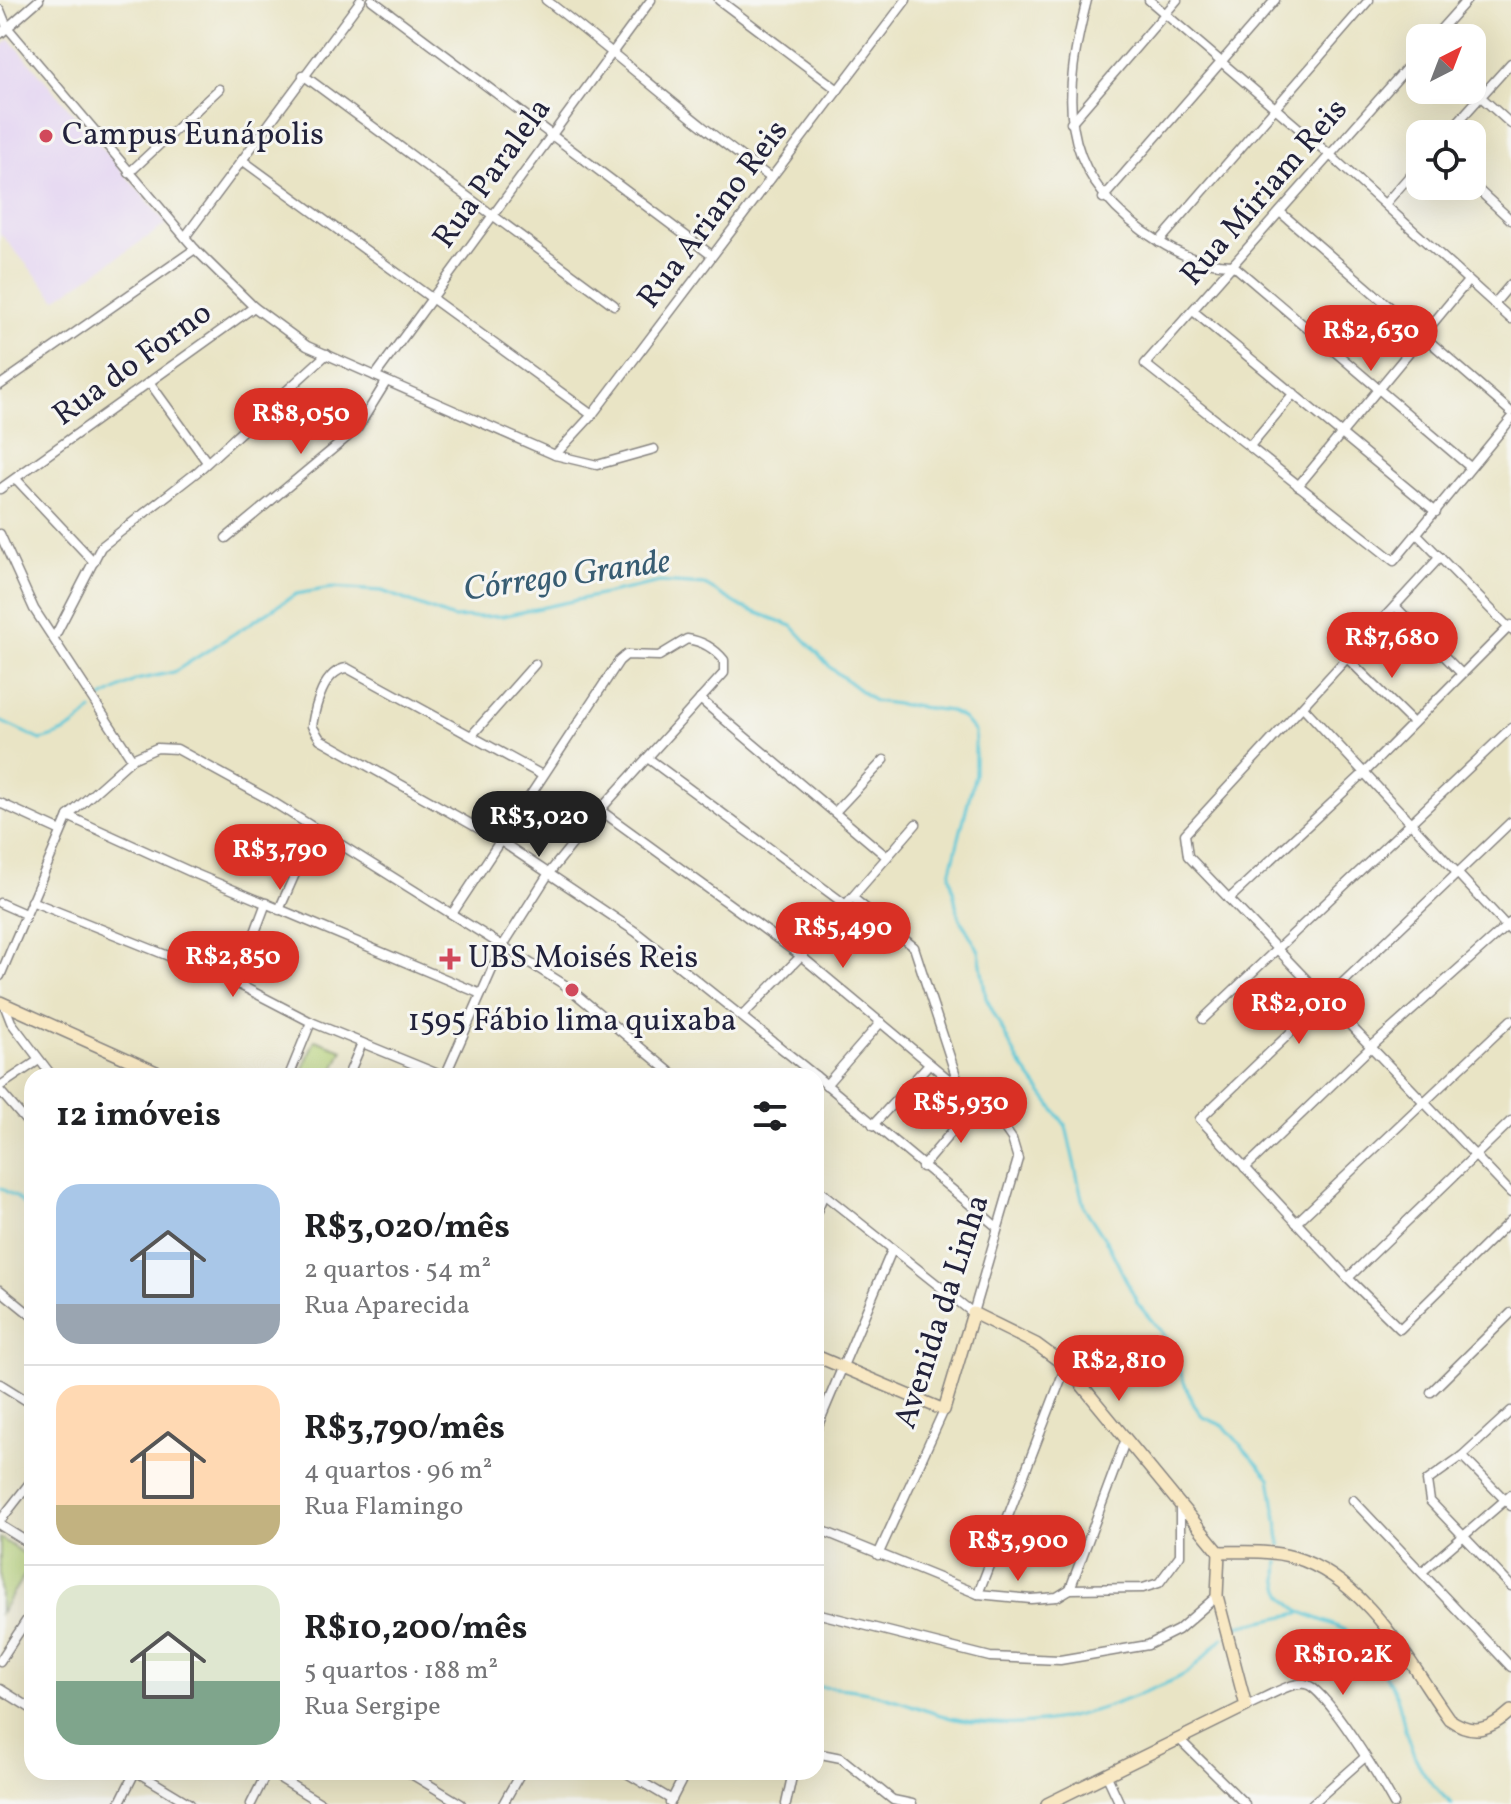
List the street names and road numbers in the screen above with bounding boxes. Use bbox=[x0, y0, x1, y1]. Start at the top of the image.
street label: Rua Paralela bbox=[423, 90, 563, 258]
street label: Rua Miriam Reis bbox=[1171, 90, 1359, 296]
street label: Rua Ariano Reis bbox=[628, 111, 800, 319]
street label: Rua do Forno bbox=[45, 292, 221, 438]
street label: Avenida da Linha bbox=[884, 1189, 1002, 1435]

